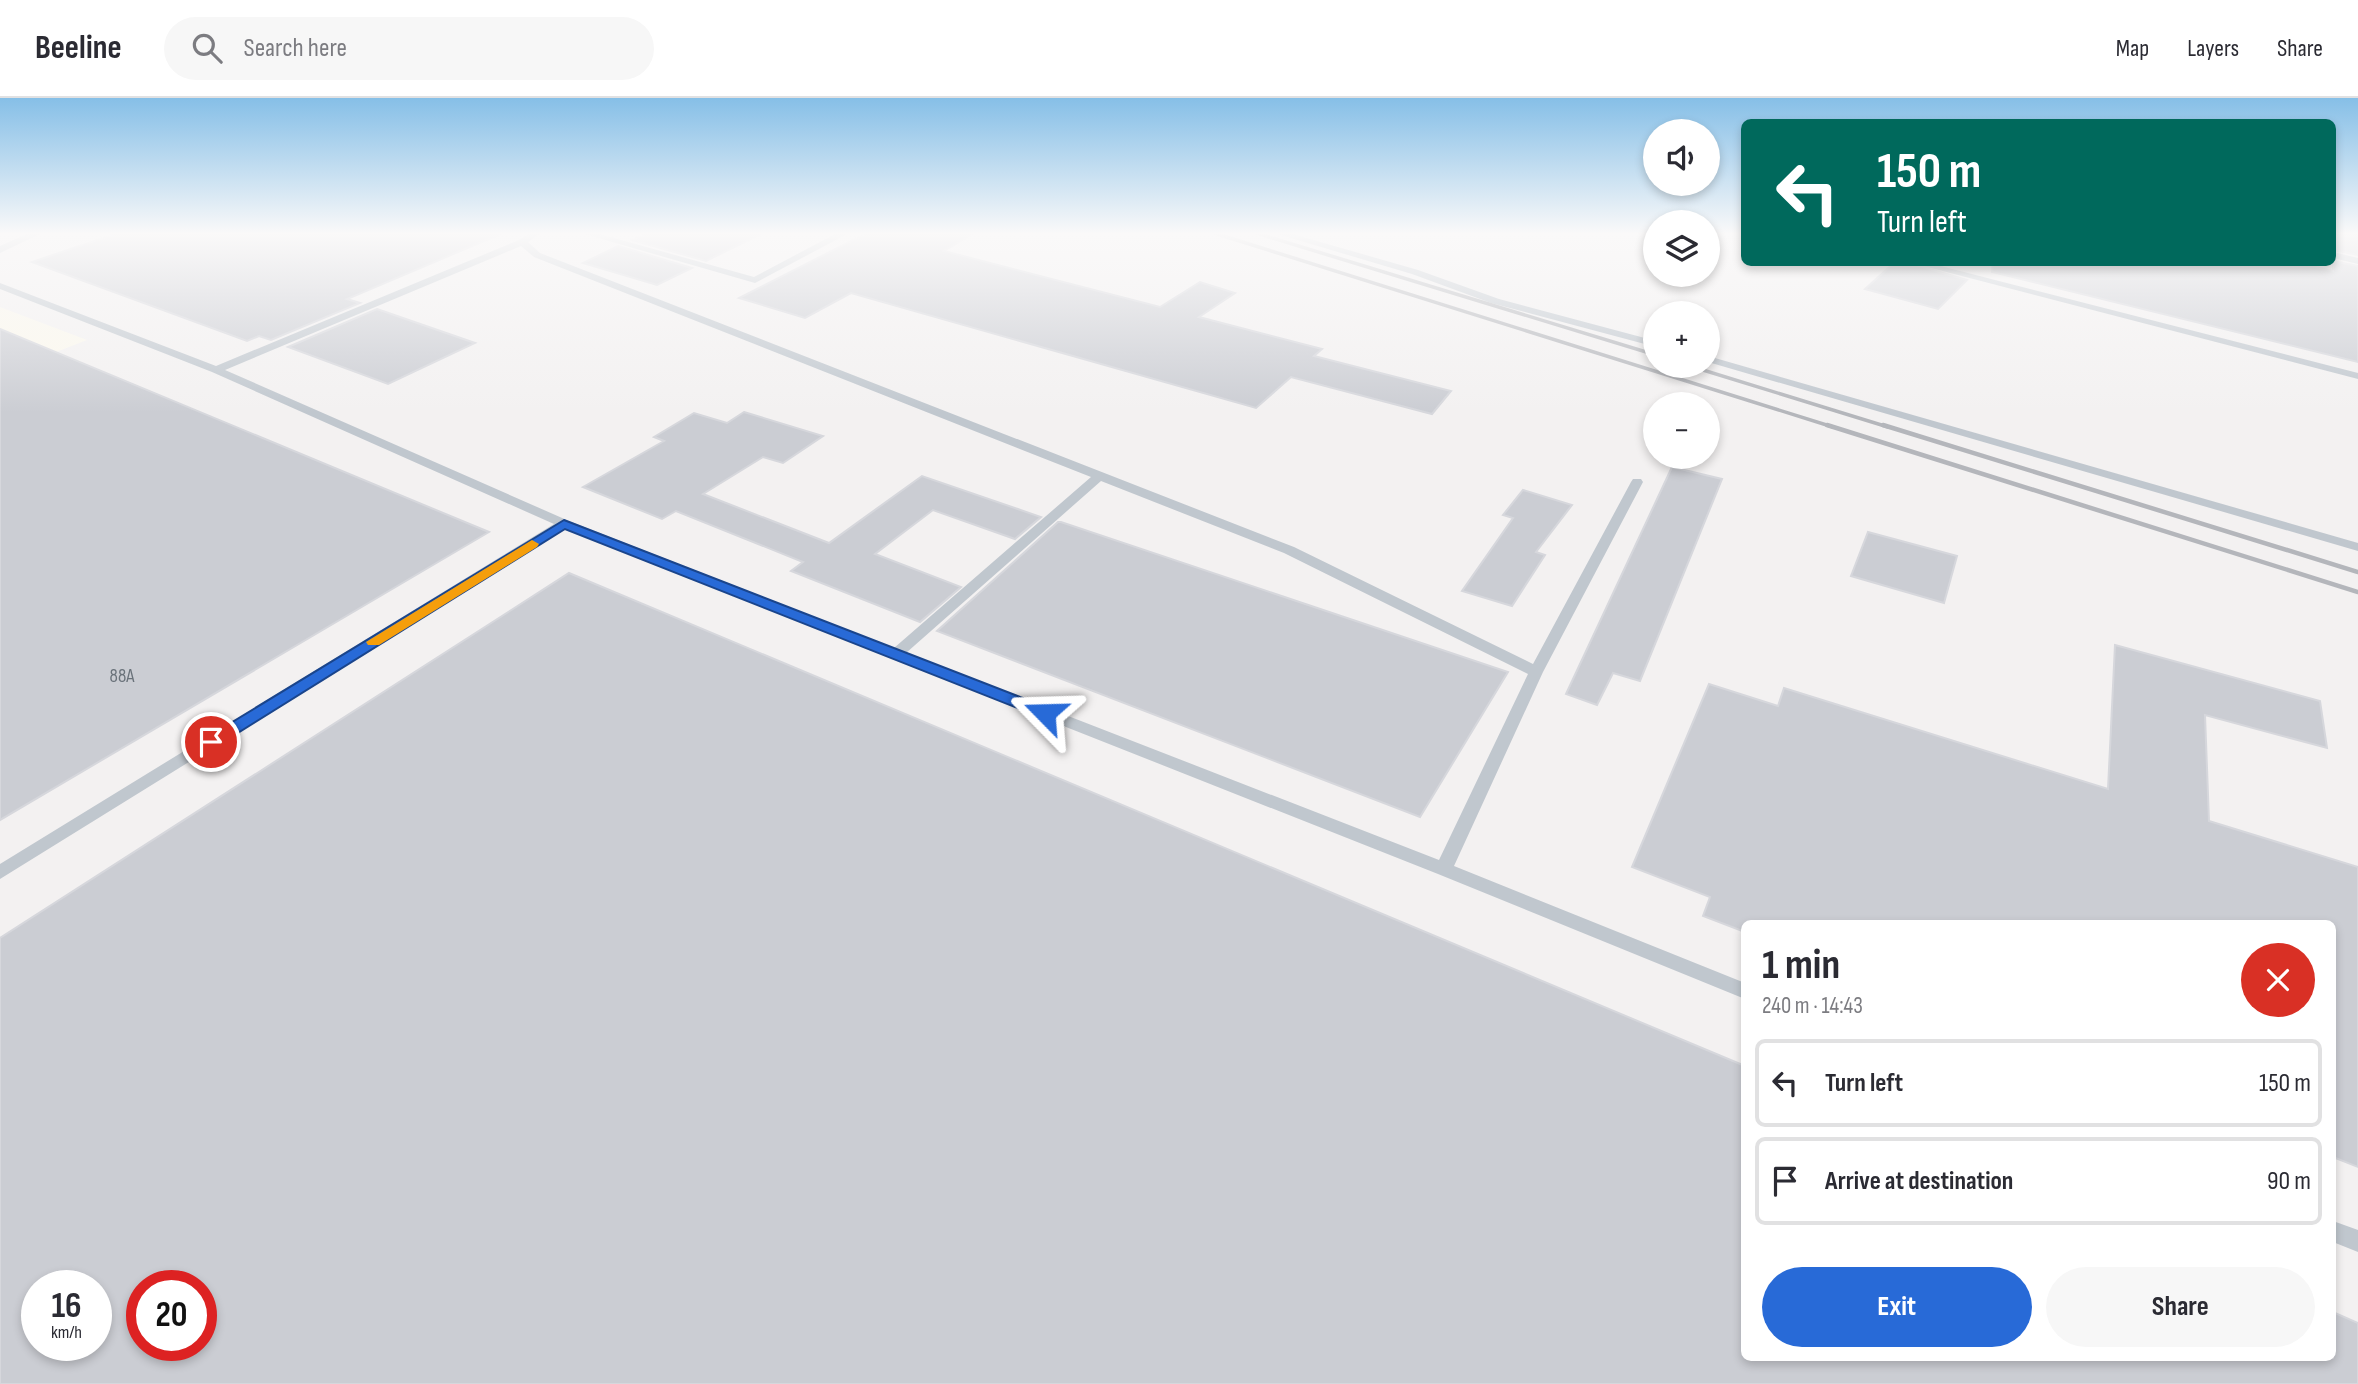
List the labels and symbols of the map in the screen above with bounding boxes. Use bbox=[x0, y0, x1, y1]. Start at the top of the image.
house number: 88А bbox=[110, 665, 135, 688]
position arrow bbox=[1008, 676, 1082, 750]
pin bbox=[181, 712, 241, 772]
speed limit sign: 20 bbox=[126, 1270, 217, 1361]

